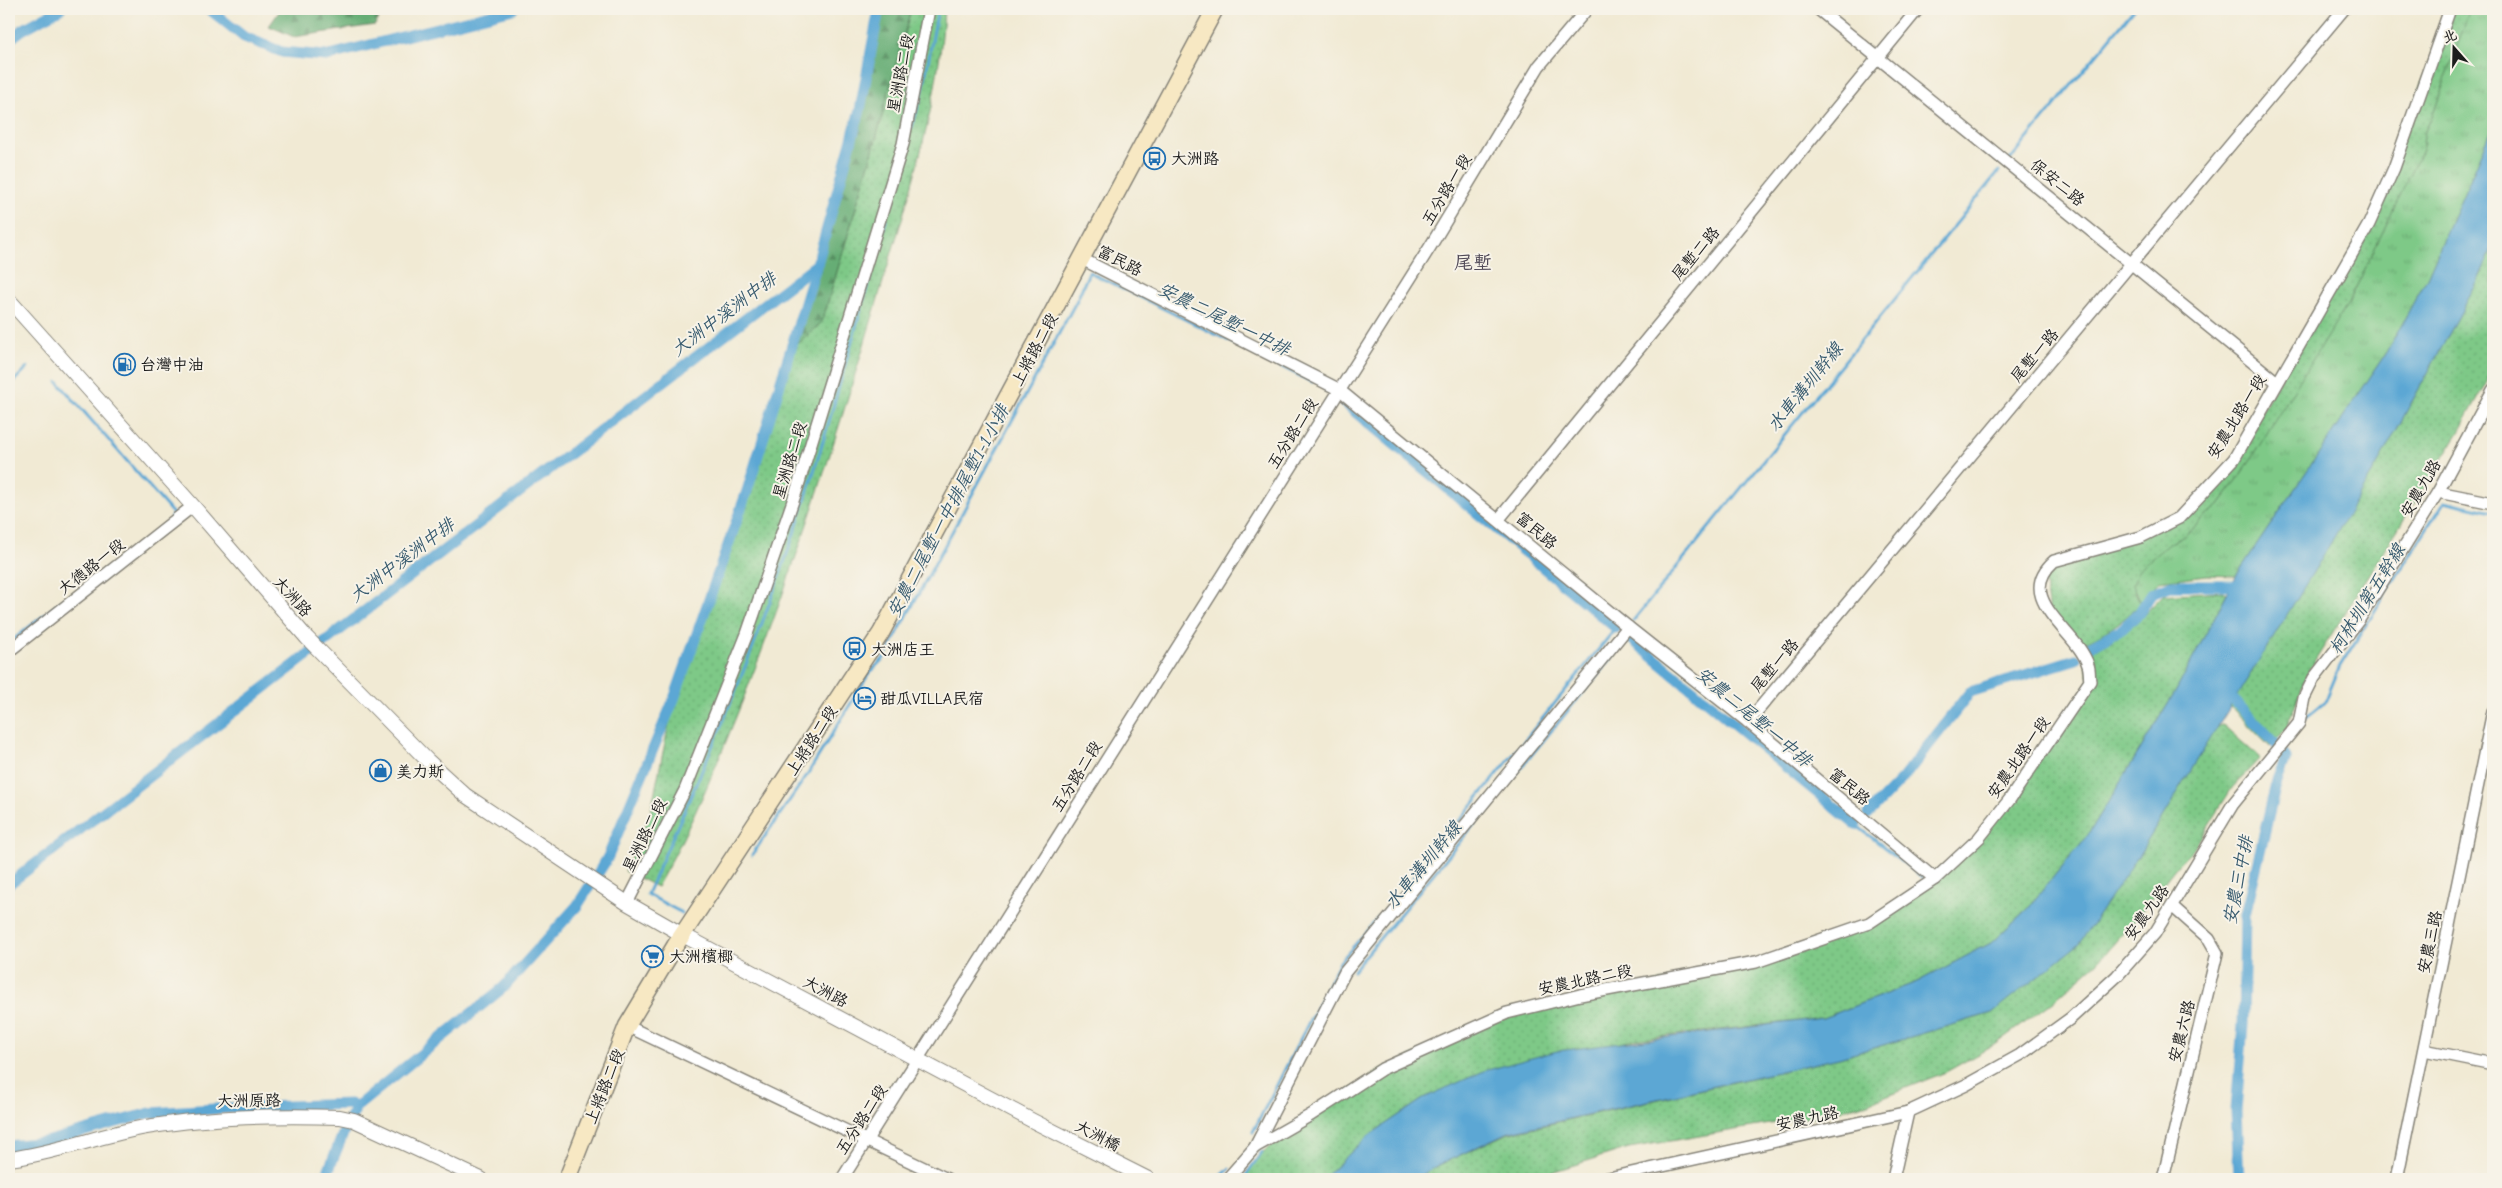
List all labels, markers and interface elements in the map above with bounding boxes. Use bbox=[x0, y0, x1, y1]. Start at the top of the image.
north arrow bbox=[2430, 22, 2480, 72]
text: 北 bbox=[2440, 26, 2459, 47]
street label: 星洲路二段 bbox=[885, 32, 917, 114]
bus stop icon: 大洲路 bbox=[1143, 146, 1167, 170]
place label: 大洲路 bbox=[1171, 150, 1219, 168]
street label: 五分路一段 bbox=[1419, 151, 1475, 228]
street label: 保安二路 bbox=[2027, 156, 2088, 210]
street label: 尾塹二路 bbox=[1668, 223, 1723, 284]
street label: 富民路 bbox=[1094, 242, 1145, 280]
district label: 尾塹 bbox=[1454, 252, 1492, 274]
water label: 大洲中溪洲中排 bbox=[668, 267, 783, 361]
water label: 安農二尾塹一中排 bbox=[1154, 278, 1295, 361]
street label: 上將路二段 bbox=[1008, 310, 1062, 389]
street label: 尾塹一路 bbox=[2007, 325, 2062, 386]
water label: 水車溝圳幹線 bbox=[1763, 338, 1848, 436]
fuel station icon: 台灣中油 bbox=[112, 352, 136, 376]
place label: 台灣中油 bbox=[140, 356, 204, 374]
street label: 安農北路一段 bbox=[2204, 371, 2270, 462]
street label: 五分路二段 bbox=[1264, 395, 1322, 472]
water label: 安農二尾塹一中排尾塹1-1小排 bbox=[883, 400, 1014, 621]
street label: 星洲路二段 bbox=[770, 419, 810, 501]
street label: 安農九路 bbox=[2397, 456, 2445, 521]
street label: 富民路 bbox=[1512, 508, 1561, 553]
water label: 大洲中溪洲中排 bbox=[346, 513, 461, 607]
street label: 大德路一段 bbox=[55, 535, 129, 599]
water label: 柯林圳第五幹線 bbox=[2325, 539, 2410, 658]
street label: 大洲路 bbox=[270, 573, 315, 621]
street label: 尾塹一路 bbox=[1747, 635, 1802, 696]
bus stop icon: 大洲店王 bbox=[843, 637, 867, 661]
place label: 大洲店王 bbox=[871, 641, 935, 659]
water label: 安農二尾塹一中排 bbox=[1692, 663, 1817, 773]
hotel icon: 甜瓜VILLA民宿 bbox=[852, 686, 876, 710]
place label: 甜瓜VILLA民宿 bbox=[880, 690, 984, 708]
street label: 上將路二段 bbox=[783, 702, 841, 779]
street label: 安農北路一段 bbox=[1984, 713, 2054, 802]
street label: 五分路二段 bbox=[1048, 738, 1106, 815]
shop icon: 美力斯 bbox=[368, 759, 392, 783]
place label: 美力斯 bbox=[396, 763, 444, 781]
street label: 富民路 bbox=[1825, 764, 1874, 809]
street label: 星洲路二段 bbox=[619, 796, 671, 875]
water label: 水車溝圳幹線 bbox=[1381, 816, 1467, 913]
water label: 安農三中排 bbox=[2220, 832, 2258, 926]
street label: 安農九路 bbox=[2121, 881, 2173, 944]
street label: 安農三路 bbox=[2415, 909, 2445, 975]
supermarket icon: 大洲檳榔 bbox=[641, 944, 665, 968]
place label: 大洲檳榔 bbox=[669, 948, 733, 966]
street label: 安農北路二段 bbox=[1536, 961, 1634, 999]
street label: 大洲路 bbox=[800, 973, 851, 1011]
street label: 安農六路 bbox=[2165, 998, 2198, 1064]
street label: 上將路二段 bbox=[582, 1046, 628, 1127]
street label: 五分路二段 bbox=[833, 1081, 891, 1158]
street label: 大洲原路 bbox=[217, 1091, 281, 1111]
street label: 安農九路 bbox=[1774, 1104, 1840, 1134]
street label: 大洲橋 bbox=[1072, 1117, 1123, 1155]

